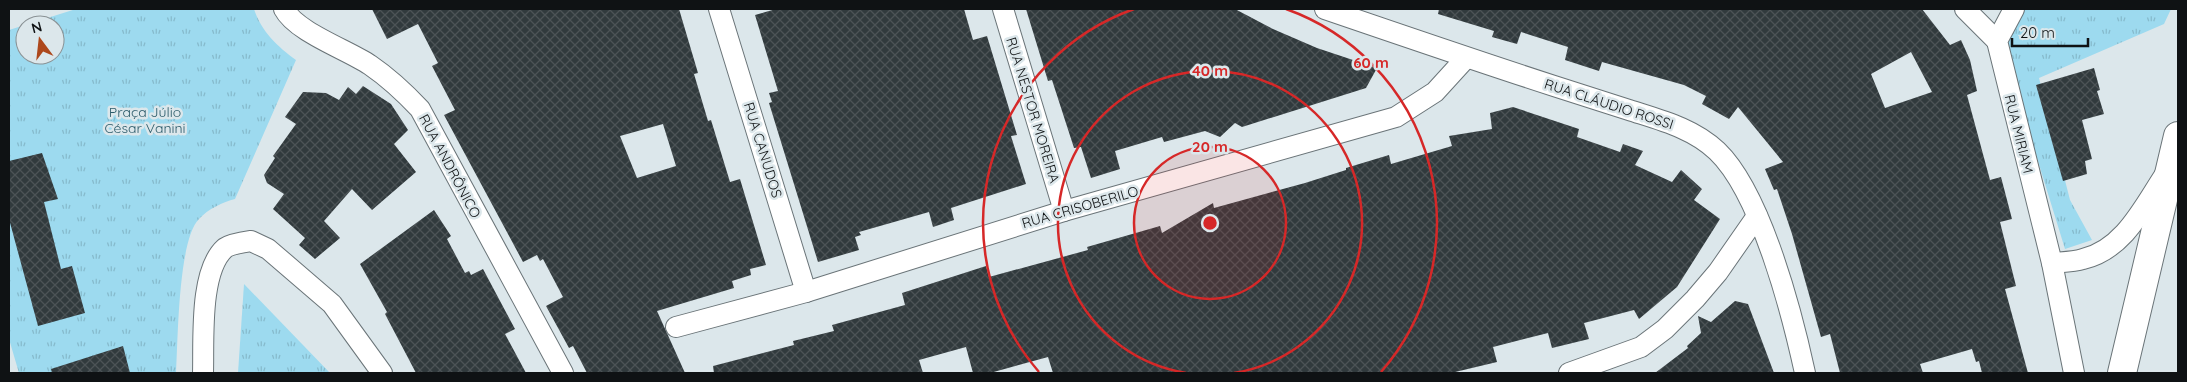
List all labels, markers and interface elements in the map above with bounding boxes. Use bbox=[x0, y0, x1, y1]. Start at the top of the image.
north arrow bbox=[15, 15, 65, 65]
scale bar bbox=[2012, 15, 2088, 47]
text: N bbox=[29, 17, 44, 37]
text: 20 m bbox=[2020, 23, 2055, 42]
street label: RUA NESTOR MOREIRA bbox=[1002, 35, 1064, 185]
text: 60 m bbox=[1353, 53, 1389, 72]
text: 40 m bbox=[1192, 61, 1228, 80]
street label: RUA CLÁUDIO ROSSI bbox=[1542, 75, 1676, 133]
street label: RUA MIRIAM bbox=[2001, 93, 2037, 175]
street label: RUA CANUDOS bbox=[740, 100, 786, 200]
park label: Praça Júlio César Vanini bbox=[104, 103, 186, 137]
street label: RUA ANDRÔNICO bbox=[415, 111, 485, 221]
text: 20 m bbox=[1192, 137, 1228, 156]
street label: RUA CRISOBERILO bbox=[1020, 182, 1141, 232]
centre of rings bbox=[1201, 214, 1219, 232]

